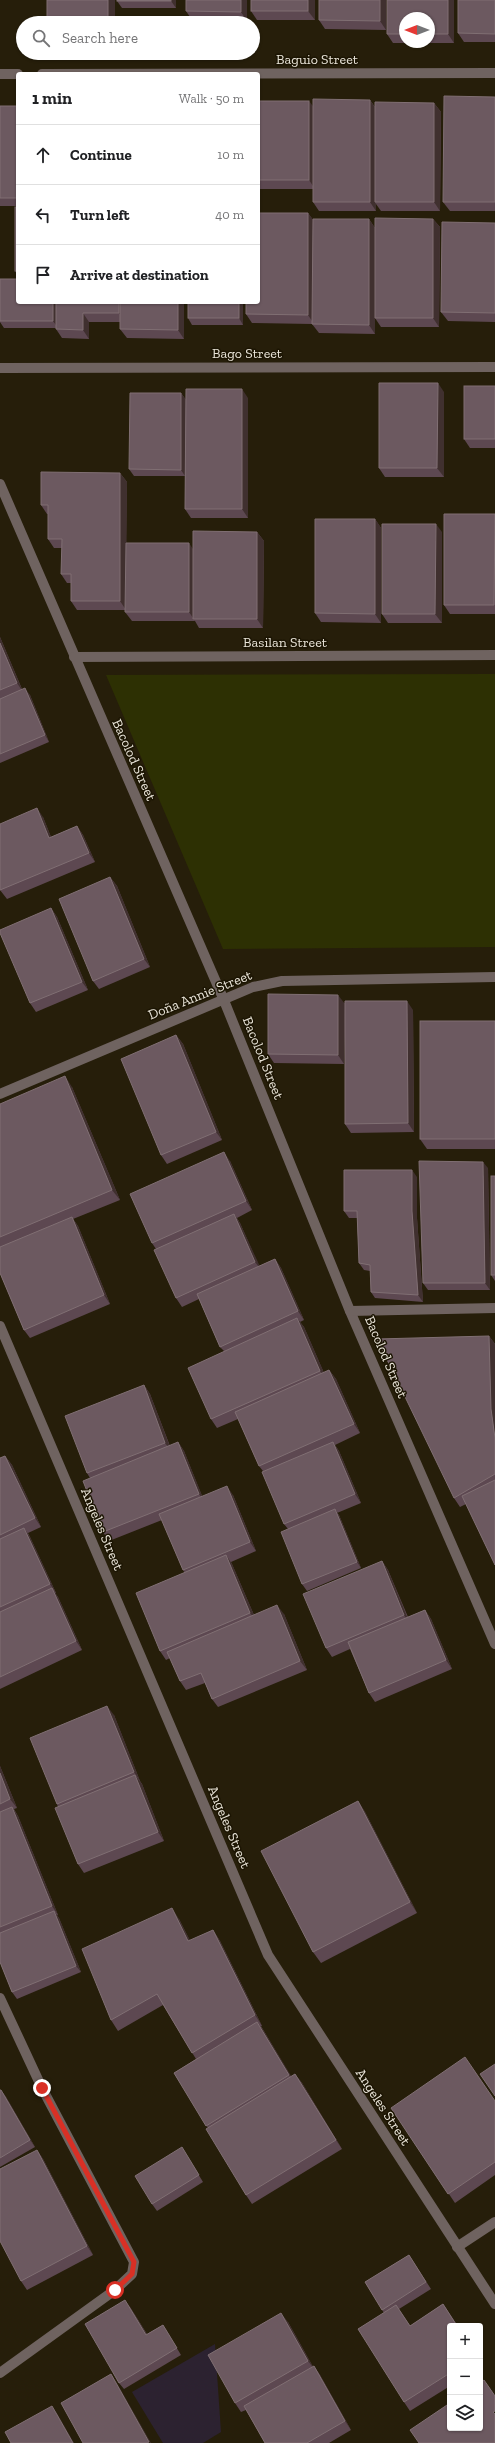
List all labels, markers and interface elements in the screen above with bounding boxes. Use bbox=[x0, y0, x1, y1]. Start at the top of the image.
north arrow bbox=[399, 12, 435, 48]
search box bbox=[16, 16, 260, 60]
icon: search bbox=[30, 27, 52, 49]
text: Search here bbox=[62, 29, 138, 47]
street label: Baguio Street bbox=[276, 51, 359, 68]
text: 1 min bbox=[32, 88, 72, 108]
text: Walk · 50 m bbox=[179, 91, 244, 106]
icon: ahead bbox=[32, 144, 54, 166]
text: Continue bbox=[70, 146, 132, 164]
text: 10 m bbox=[217, 147, 244, 162]
icon: left bbox=[32, 204, 54, 226]
text: Turn left bbox=[70, 206, 130, 224]
text: 40 m bbox=[215, 207, 244, 222]
icon: arrive bbox=[32, 264, 54, 286]
text: Arrive at destination bbox=[70, 266, 209, 284]
street label: Bago Street bbox=[212, 345, 283, 362]
street label: Basilan Street bbox=[243, 634, 328, 651]
street label: Bacolod Street bbox=[108, 717, 160, 804]
street label: Doña Annie Street bbox=[146, 966, 255, 1024]
street label: Bacolod Street bbox=[239, 1014, 288, 1103]
street label: Bacolod Street bbox=[361, 1313, 411, 1401]
street label: Angeles Street bbox=[77, 1485, 127, 1573]
street label: Angeles Street bbox=[204, 1783, 254, 1871]
street label: Angeles Street bbox=[352, 2066, 414, 2149]
route end bbox=[33, 2079, 51, 2097]
route start bbox=[106, 2281, 124, 2299]
map controls bbox=[447, 2323, 483, 2431]
button: + bbox=[447, 2323, 483, 2359]
button: − bbox=[447, 2359, 483, 2395]
button: layers bbox=[447, 2395, 483, 2431]

